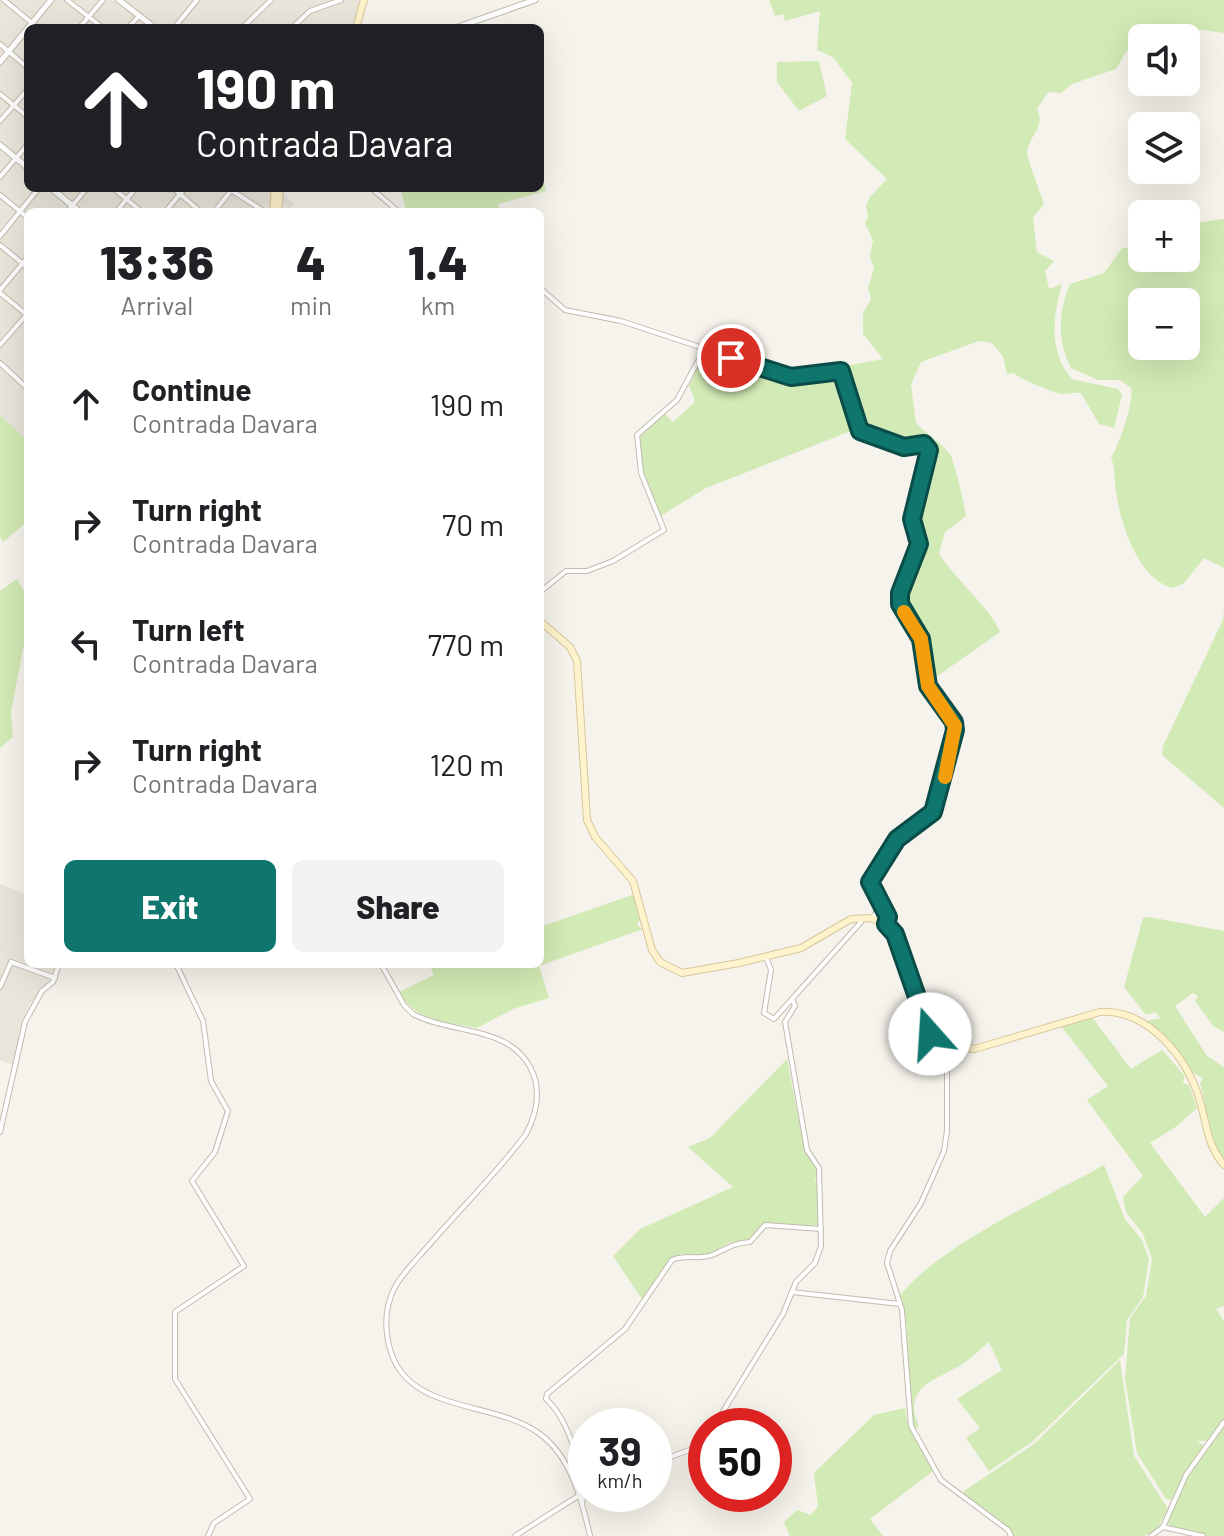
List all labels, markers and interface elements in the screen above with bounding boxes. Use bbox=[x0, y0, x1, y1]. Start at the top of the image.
map controls bbox=[1128, 24, 1200, 360]
button: sound bbox=[1128, 24, 1200, 96]
text: 190 m bbox=[196, 53, 335, 120]
icon: ahead bbox=[64, 56, 168, 160]
button: layers bbox=[1128, 112, 1200, 184]
text: Contrada Davara bbox=[196, 121, 453, 164]
button: + bbox=[1128, 200, 1200, 272]
text: 13:36 bbox=[100, 232, 214, 290]
text: 4 bbox=[296, 232, 326, 290]
text: 1.4 bbox=[408, 232, 468, 290]
button: − bbox=[1128, 288, 1200, 360]
text: Arrival bbox=[121, 289, 193, 320]
text: min bbox=[290, 289, 332, 320]
text: km bbox=[421, 289, 455, 320]
pin bbox=[697, 324, 765, 392]
icon: arrive bbox=[709, 336, 753, 380]
text: Continue bbox=[132, 371, 252, 407]
icon: ahead bbox=[64, 382, 108, 426]
text: 190 m bbox=[430, 386, 504, 422]
text: Contrada Davara bbox=[132, 407, 318, 438]
text: Turn right bbox=[132, 491, 262, 527]
icon: right bbox=[64, 502, 108, 546]
text: 70 m bbox=[442, 506, 504, 542]
text: Contrada Davara bbox=[132, 527, 318, 558]
text: Turn left bbox=[132, 611, 245, 647]
icon: left bbox=[64, 622, 108, 666]
text: 770 m bbox=[428, 626, 504, 662]
text: Contrada Davara bbox=[132, 647, 318, 678]
text: Turn right bbox=[132, 731, 262, 767]
icon: right bbox=[64, 742, 108, 786]
text: 120 m bbox=[430, 746, 504, 782]
text: Contrada Davara bbox=[132, 767, 318, 798]
button: Exit bbox=[64, 860, 276, 952]
button: Share bbox=[292, 860, 504, 952]
position arrow bbox=[888, 992, 972, 1076]
speed limit sign: 50 bbox=[688, 1408, 792, 1512]
text: 39 bbox=[599, 1426, 641, 1474]
text: km/h bbox=[597, 1468, 643, 1492]

